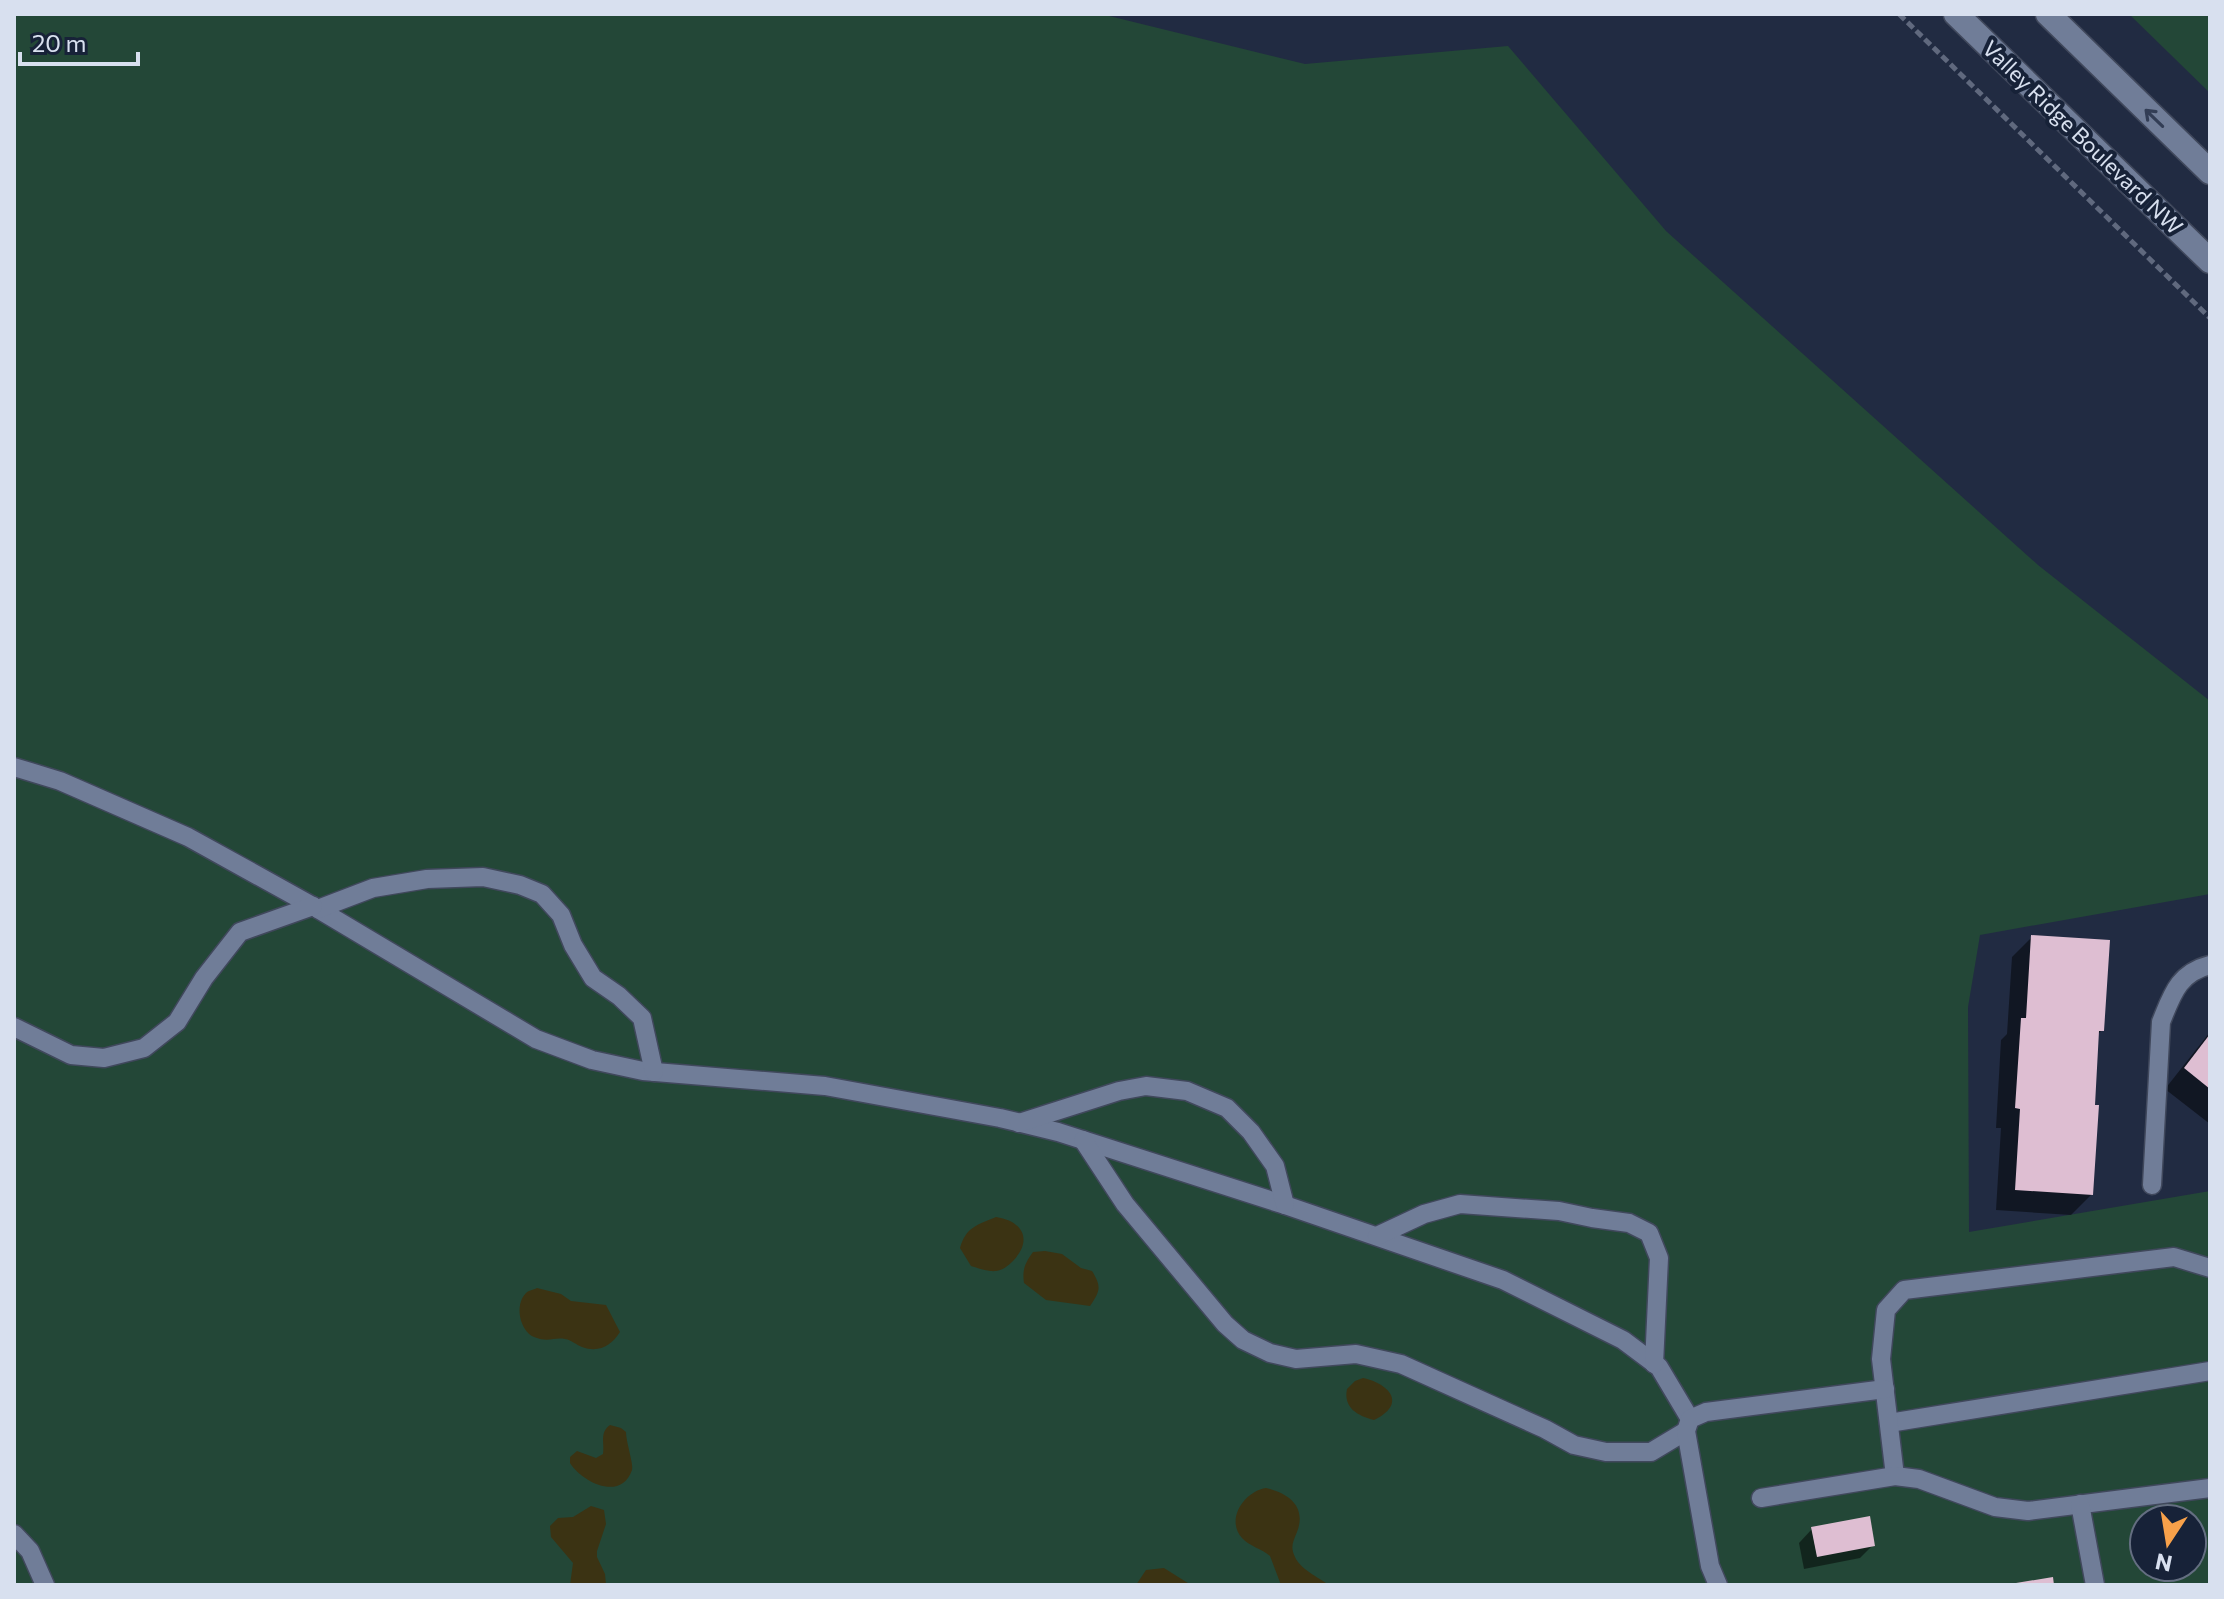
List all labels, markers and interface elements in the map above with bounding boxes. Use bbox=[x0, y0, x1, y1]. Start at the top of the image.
scale bar bbox=[20, 16, 138, 66]
text: 20 m bbox=[32, 28, 86, 57]
street label: Valley Ridge Boulevard NW bbox=[1977, 34, 2189, 240]
one-way arrow bbox=[2145, 109, 2164, 128]
north arrow bbox=[2128, 1503, 2208, 1583]
text: N bbox=[2153, 1548, 2175, 1578]

